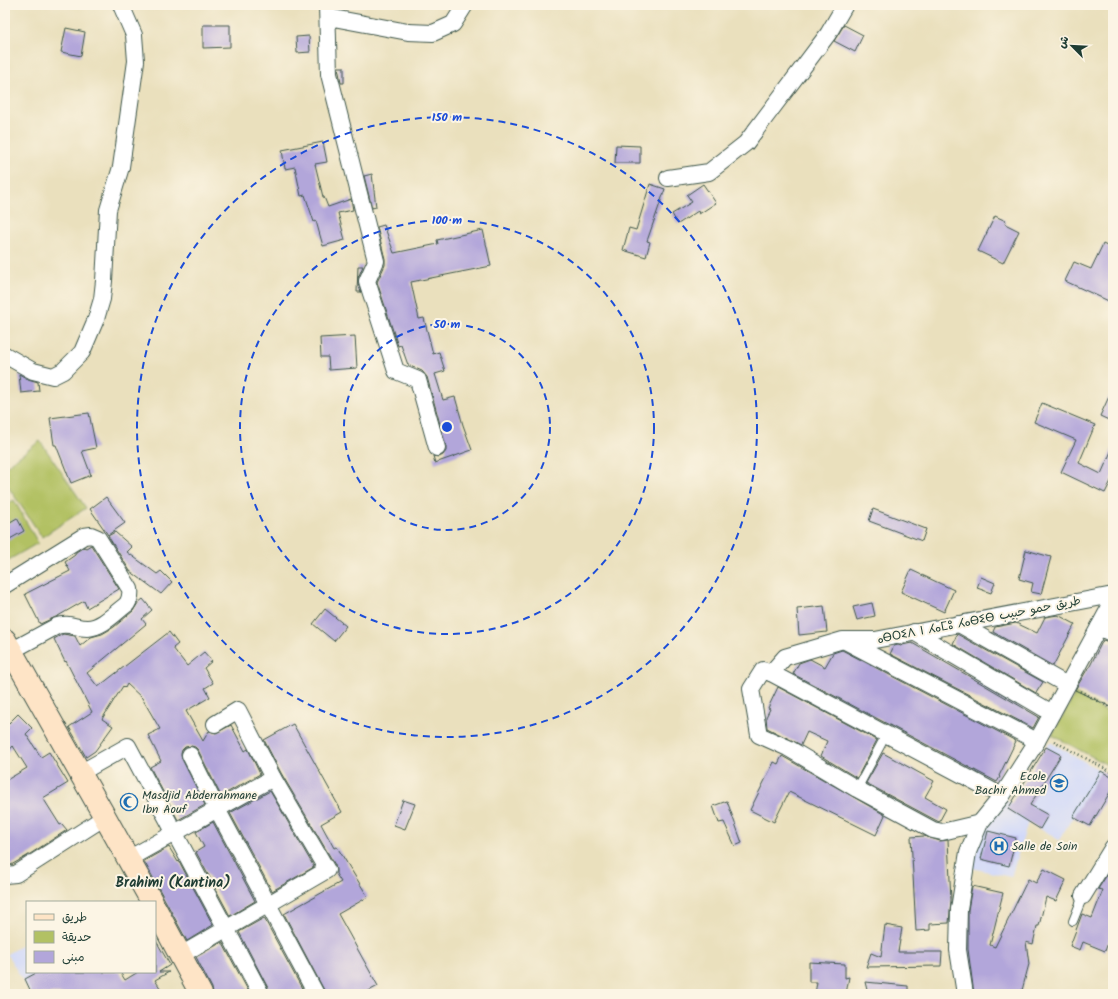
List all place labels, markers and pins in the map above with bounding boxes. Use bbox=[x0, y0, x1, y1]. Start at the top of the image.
centre of rings bbox=[440, 420, 454, 434]
place label: Ecole Bachir Ahmed bbox=[975, 767, 1047, 800]
school or university icon: Ecole Bachir Ahmed bbox=[1049, 773, 1069, 793]
place label: Masdjid Abderrahmane Ibn Aouf bbox=[142, 786, 257, 819]
mosque icon: Masdjid Abderrahmane Ibn Aouf bbox=[119, 792, 139, 812]
hospital icon: Salle de Soin bbox=[989, 836, 1009, 856]
place label: Salle de Soin bbox=[1012, 837, 1077, 856]

